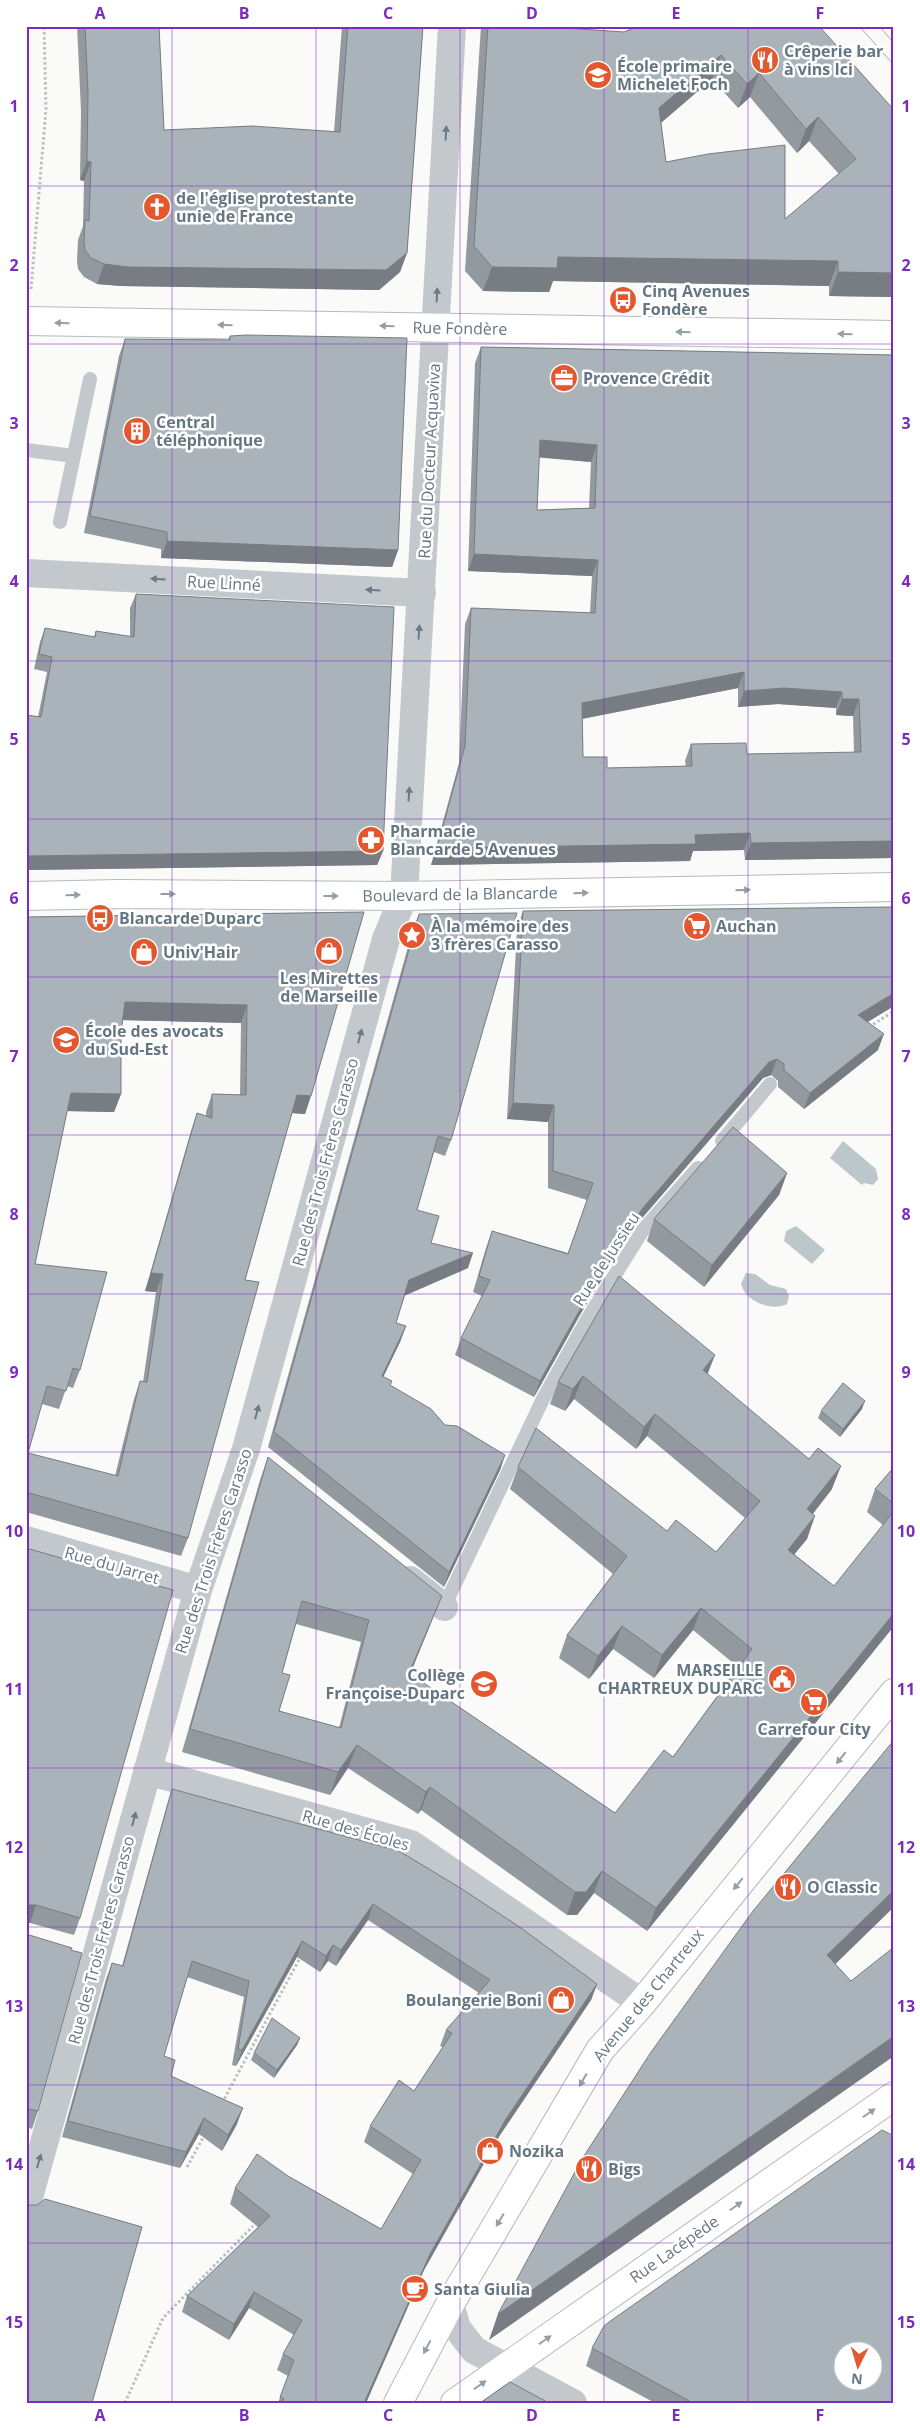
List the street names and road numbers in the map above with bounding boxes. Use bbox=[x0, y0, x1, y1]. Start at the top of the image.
street label: Rue Fondère bbox=[412, 316, 508, 340]
street label: Rue du Docteur Acquaviva bbox=[413, 363, 445, 559]
street label: Rue Linné bbox=[187, 570, 261, 596]
street label: Boulevard de la Blancarde bbox=[362, 881, 558, 907]
street label: Rue des Trois Frères Carasso bbox=[287, 1056, 363, 1268]
street label: Rue de Jussieu bbox=[567, 1208, 645, 1310]
street label: Rue des Trois Frères Carasso bbox=[169, 1446, 257, 1656]
street label: Rue du Jarret bbox=[62, 1541, 162, 1589]
street label: Rue des Écoles bbox=[300, 1804, 412, 1856]
street label: Rue des Trois Frères Carasso bbox=[63, 1834, 139, 2046]
street label: Avenue des Chartreux bbox=[587, 1923, 709, 2066]
street label: Rue Lacépède bbox=[625, 2210, 723, 2288]

